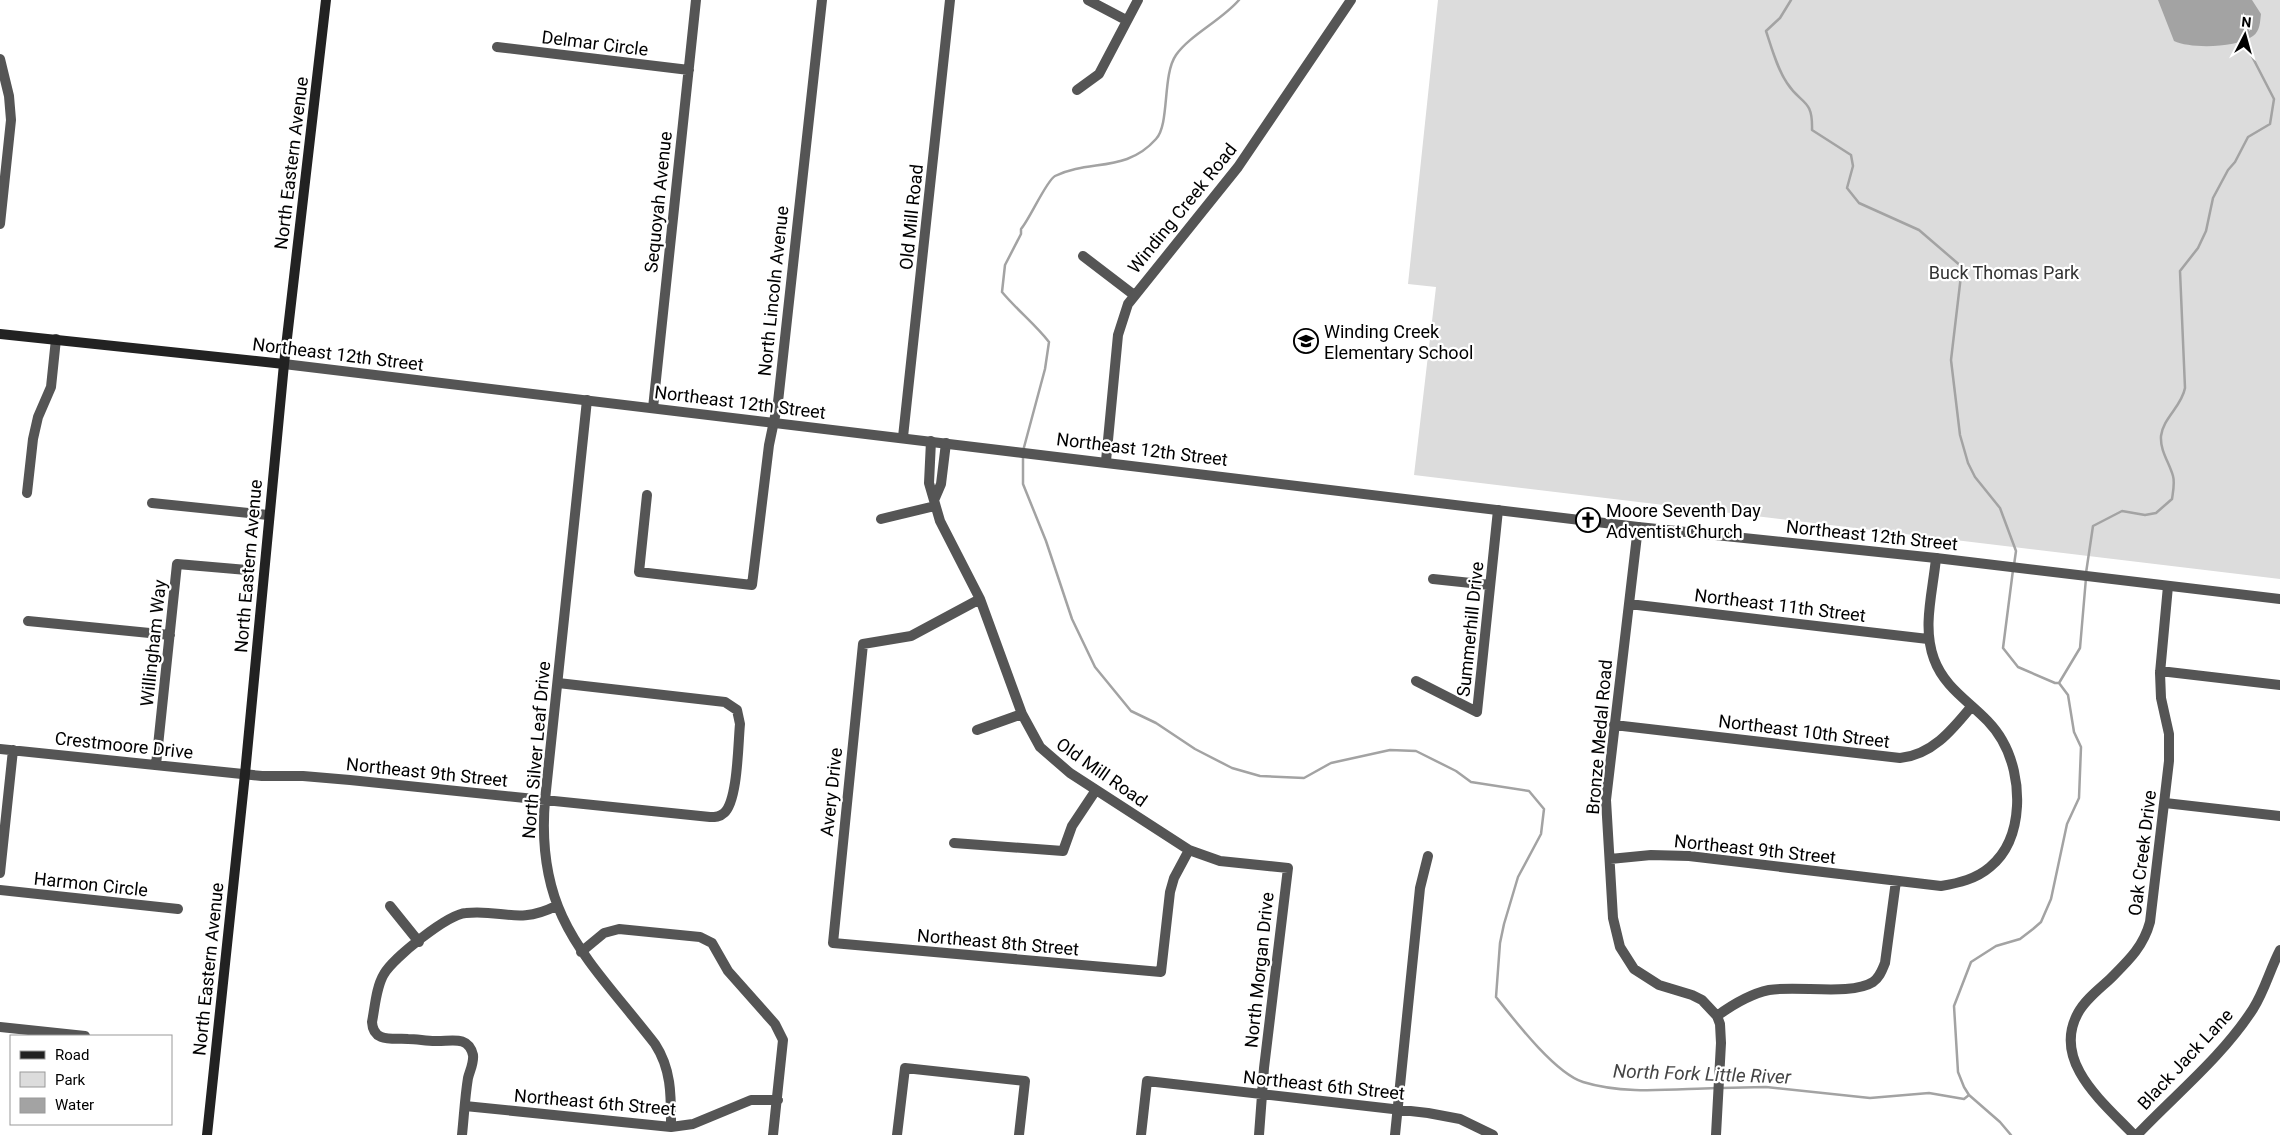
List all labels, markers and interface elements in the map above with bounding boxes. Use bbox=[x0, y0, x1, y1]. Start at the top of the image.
north arrow bbox=[2220, 10, 2270, 60]
text: N bbox=[2241, 14, 2252, 31]
street label: Delmar Circle bbox=[540, 26, 650, 60]
street label: North Eastern Avenue bbox=[270, 75, 312, 251]
street label: Sequoyah Avenue bbox=[640, 130, 676, 274]
street label: Winding Creek Road bbox=[1123, 139, 1241, 277]
street label: Old Mill Road bbox=[895, 163, 927, 271]
street label: North Lincoln Avenue bbox=[754, 205, 792, 377]
park label: Buck Thomas Park bbox=[1929, 262, 2080, 283]
place label: Winding Creek Elementary School bbox=[1324, 321, 1473, 363]
school or university icon: Winding Creek Elementary School bbox=[1293, 328, 1319, 354]
street label: Northeast 12th Street bbox=[251, 333, 425, 375]
street label: Northeast 12th Street bbox=[653, 381, 827, 423]
street label: Northeast 12th Street bbox=[1055, 428, 1229, 470]
street label: North Eastern Avenue bbox=[230, 478, 266, 654]
place label: Moore Seventh Day Adventist Church bbox=[1606, 500, 1761, 542]
church icon: Moore Seventh Day Adventist Church bbox=[1575, 507, 1601, 533]
street label: Northeast 12th Street bbox=[1785, 516, 1959, 554]
street label: Summerhill Drive bbox=[1452, 560, 1488, 698]
street label: Willingham Way bbox=[136, 578, 170, 707]
street label: Northeast 11th Street bbox=[1693, 584, 1867, 626]
street label: Bronze Medal Road bbox=[1582, 659, 1616, 815]
street label: North Silver Leaf Drive bbox=[518, 660, 554, 840]
street label: Northeast 10th Street bbox=[1717, 710, 1891, 752]
street label: Crestmoore Drive bbox=[54, 727, 194, 763]
street label: Old Mill Road bbox=[1053, 733, 1151, 811]
street label: Avery Drive bbox=[816, 747, 846, 837]
street label: Northeast 9th Street bbox=[345, 753, 509, 791]
street label: Oak Creek Drive bbox=[2124, 789, 2160, 917]
street label: Northeast 9th Street bbox=[1673, 830, 1837, 868]
street label: Harmon Circle bbox=[33, 868, 149, 900]
street label: North Eastern Avenue bbox=[188, 881, 228, 1057]
street label: North Morgan Drive bbox=[1240, 891, 1278, 1049]
street label: Northeast 8th Street bbox=[916, 924, 1080, 960]
street label: Black Jack Lane bbox=[2133, 1004, 2237, 1114]
legend bbox=[10, 1035, 172, 1125]
text: Road bbox=[55, 1046, 89, 1064]
water label: North Fork Little River bbox=[1613, 1059, 1792, 1089]
street label: Northeast 6th Street bbox=[1242, 1066, 1406, 1104]
text: Park bbox=[55, 1071, 86, 1089]
street label: Northeast 6th Street bbox=[513, 1084, 677, 1120]
text: Water bbox=[55, 1096, 94, 1114]

